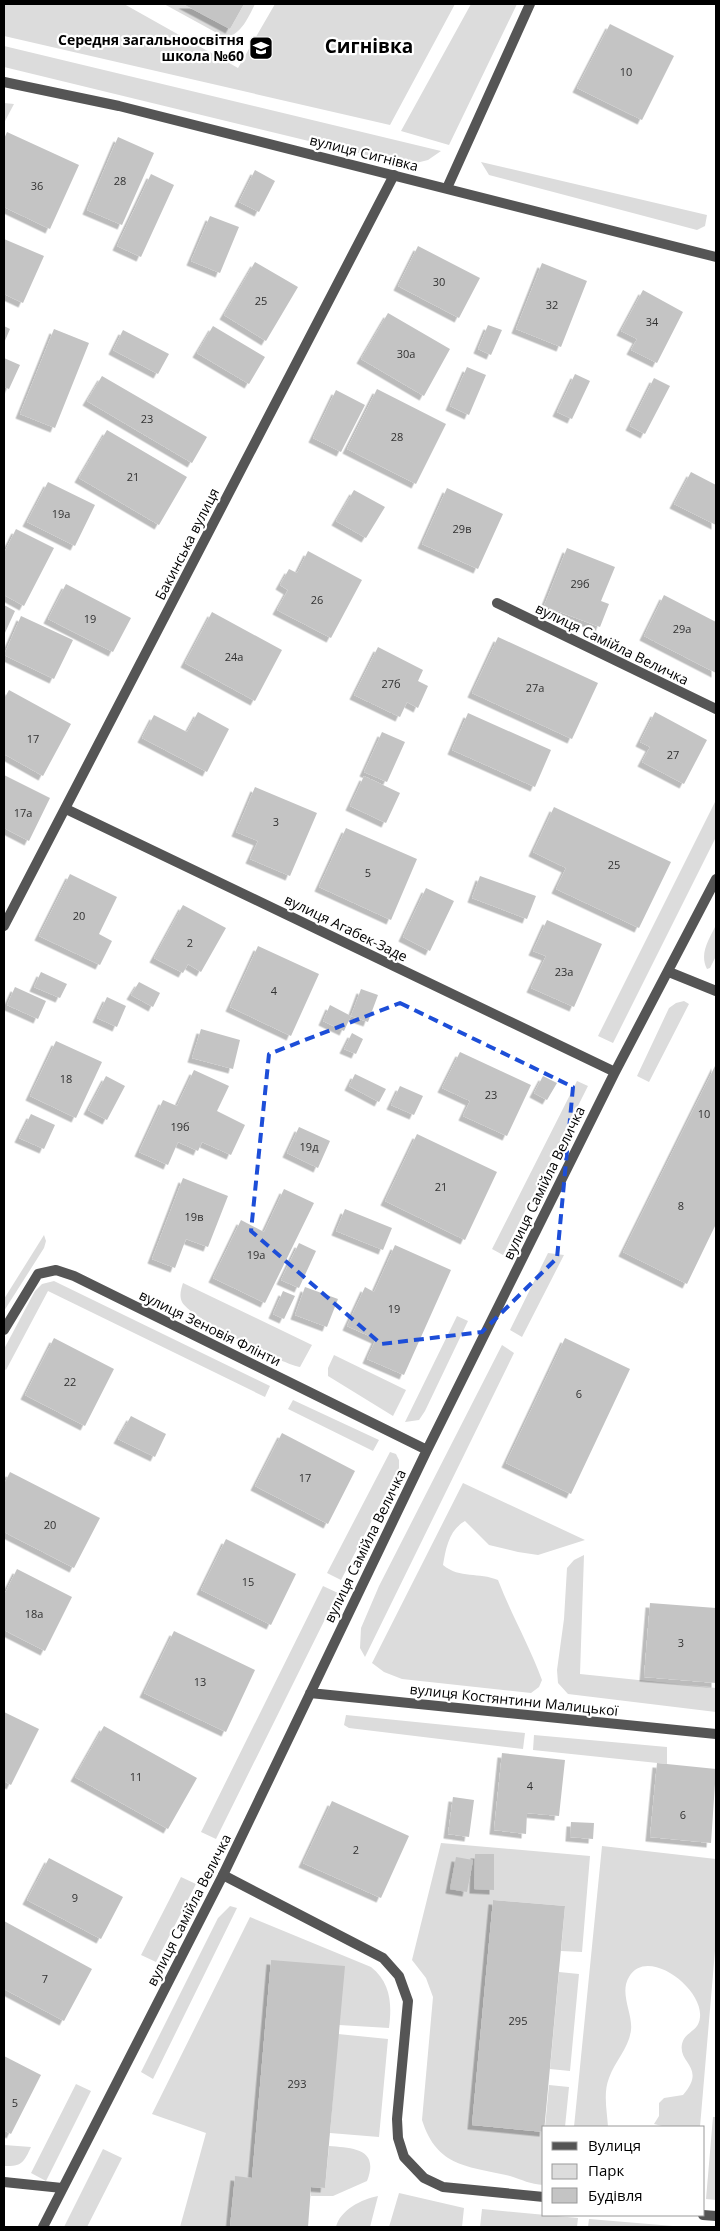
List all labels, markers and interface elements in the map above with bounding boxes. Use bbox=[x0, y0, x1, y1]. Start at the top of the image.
place label: Середня загальноосвітня школа №60 bbox=[58, 30, 244, 65]
district label: Сигнівка bbox=[325, 33, 413, 59]
school or university icon: Середня загальноосвітня школа №60 bbox=[248, 35, 274, 61]
house number: 10 bbox=[620, 64, 632, 79]
street label: вулиця Сигнівка bbox=[308, 130, 420, 175]
house number: 28 bbox=[114, 173, 126, 188]
house number: 36 bbox=[31, 178, 43, 193]
house number: 30 bbox=[433, 274, 445, 289]
house number: 25 bbox=[255, 293, 267, 308]
house number: 32 bbox=[546, 297, 558, 312]
house number: 34 bbox=[646, 314, 659, 329]
house number: 30а bbox=[397, 346, 415, 361]
house number: 23 bbox=[141, 411, 153, 426]
house number: 28 bbox=[391, 429, 403, 444]
house number: 21 bbox=[127, 469, 139, 484]
street label: Бакинська вулиця bbox=[150, 484, 223, 603]
house number: 19а bbox=[52, 506, 70, 521]
house number: 29в bbox=[453, 521, 471, 536]
house number: 29б bbox=[570, 576, 590, 591]
house number: 26 bbox=[311, 592, 323, 607]
street label: вулиця Самійла Величка bbox=[532, 598, 692, 689]
house number: 19 bbox=[84, 611, 96, 626]
house number: 29а bbox=[673, 621, 691, 636]
house number: 24а bbox=[225, 649, 243, 664]
house number: 27б bbox=[381, 676, 401, 691]
house number: 27а bbox=[526, 680, 544, 695]
house number: 17 bbox=[27, 731, 39, 746]
house number: 27 bbox=[667, 747, 679, 762]
house number: 17а bbox=[14, 805, 32, 820]
house number: 3 bbox=[273, 814, 279, 829]
house number: 25 bbox=[608, 857, 620, 872]
house number: 5 bbox=[365, 865, 371, 880]
street label: вулиця Агабек-Заде bbox=[282, 890, 411, 966]
house number: 20 bbox=[73, 908, 85, 923]
house number: 2 bbox=[187, 935, 193, 950]
house number: 23а bbox=[555, 964, 573, 979]
house number: 4 bbox=[271, 983, 278, 998]
house number: 18 bbox=[60, 1071, 72, 1086]
house number: 23 bbox=[485, 1087, 497, 1102]
street label: вулиця Самійла Величка bbox=[498, 1103, 589, 1263]
house number: 10 bbox=[698, 1106, 710, 1121]
house number: 19б bbox=[170, 1119, 190, 1134]
house number: 19д bbox=[300, 1139, 319, 1154]
house number: 21 bbox=[435, 1179, 447, 1194]
house number: 8 bbox=[678, 1198, 684, 1213]
house number: 19в bbox=[185, 1209, 203, 1224]
house number: 19а bbox=[247, 1247, 265, 1262]
street label: вулиця Зеновія Флінти bbox=[136, 1285, 284, 1370]
house number: 19 bbox=[388, 1301, 400, 1316]
house number: 22 bbox=[64, 1374, 76, 1389]
house number: 6 bbox=[576, 1386, 582, 1401]
street label: вулиця Самійла Величка bbox=[319, 1466, 410, 1626]
house number: 17 bbox=[299, 1470, 311, 1485]
house number: 20 bbox=[44, 1517, 56, 1532]
house number: 15 bbox=[242, 1574, 254, 1589]
house number: 18а bbox=[25, 1606, 43, 1621]
house number: 3 bbox=[678, 1635, 684, 1650]
house number: 13 bbox=[194, 1674, 206, 1689]
street label: вулиця Костянтини Малицької bbox=[409, 1679, 620, 1720]
house number: 11 bbox=[130, 1769, 142, 1784]
house number: 4 bbox=[527, 1778, 534, 1793]
house number: 6 bbox=[680, 1807, 686, 1822]
street label: вулиця Самійла Величка bbox=[142, 1831, 235, 1989]
house number: 2 bbox=[353, 1842, 359, 1857]
house number: 9 bbox=[72, 1890, 78, 1905]
house number: 7 bbox=[42, 1971, 48, 1986]
house number: 295 bbox=[509, 2013, 527, 2028]
house number: 293 bbox=[288, 2076, 306, 2091]
house number: 5 bbox=[12, 2095, 18, 2110]
legend bbox=[542, 2126, 705, 2216]
text: Вулиця bbox=[588, 2135, 641, 2155]
text: Парк bbox=[588, 2160, 624, 2180]
text: Будівля bbox=[588, 2185, 643, 2205]

